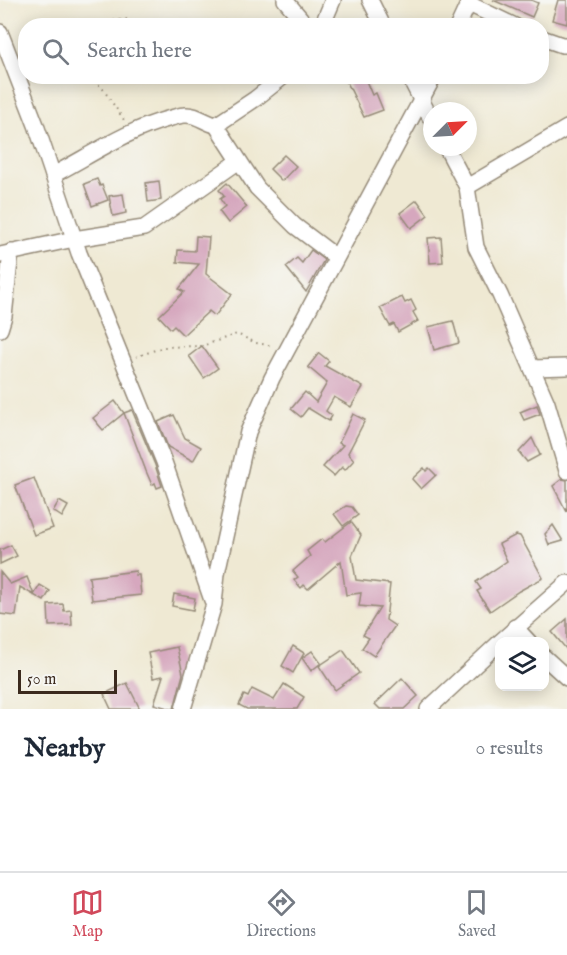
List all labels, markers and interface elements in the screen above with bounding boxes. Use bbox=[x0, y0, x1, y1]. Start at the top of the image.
search box bbox=[18, 18, 549, 84]
icon: search bbox=[39, 35, 72, 68]
text: Search here bbox=[87, 37, 192, 65]
north arrow bbox=[423, 102, 477, 156]
map controls bbox=[495, 637, 549, 691]
button: layers bbox=[495, 637, 549, 691]
scale bar bbox=[18, 667, 117, 694]
text: 50 m bbox=[27, 670, 56, 690]
text: Nearby bbox=[24, 732, 105, 765]
text: 0 results bbox=[476, 736, 543, 761]
tab: Map bbox=[71, 886, 104, 942]
tab: Directions bbox=[246, 886, 316, 942]
tab: Saved bbox=[458, 886, 496, 942]

